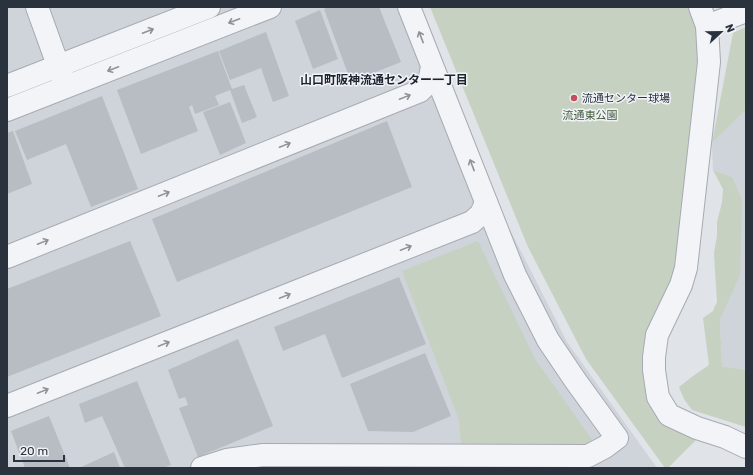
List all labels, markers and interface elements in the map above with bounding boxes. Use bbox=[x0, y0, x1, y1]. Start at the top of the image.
north arrow bbox=[701, 12, 741, 52]
one-way arrow bbox=[229, 18, 241, 26]
text: N bbox=[722, 22, 737, 35]
one-way arrow bbox=[141, 26, 153, 34]
one-way arrow bbox=[416, 31, 424, 43]
one-way arrow bbox=[108, 65, 120, 73]
district label: 山口町阪神流通センター一丁目 bbox=[300, 73, 468, 87]
place label: 流通センター球場 bbox=[582, 92, 670, 105]
one-way arrow bbox=[399, 93, 411, 101]
marker: 流通センター球場 bbox=[569, 93, 579, 103]
park label: 流通東公園 bbox=[563, 109, 618, 122]
one-way arrow bbox=[278, 141, 290, 149]
one-way arrow bbox=[467, 160, 475, 172]
one-way arrow bbox=[157, 189, 169, 197]
one-way arrow bbox=[37, 238, 49, 246]
one-way arrow bbox=[399, 243, 411, 251]
one-way arrow bbox=[279, 291, 291, 299]
one-way arrow bbox=[158, 339, 170, 347]
one-way arrow bbox=[37, 387, 49, 395]
scale bar bbox=[14, 437, 64, 463]
text: 20 m bbox=[20, 444, 48, 458]

